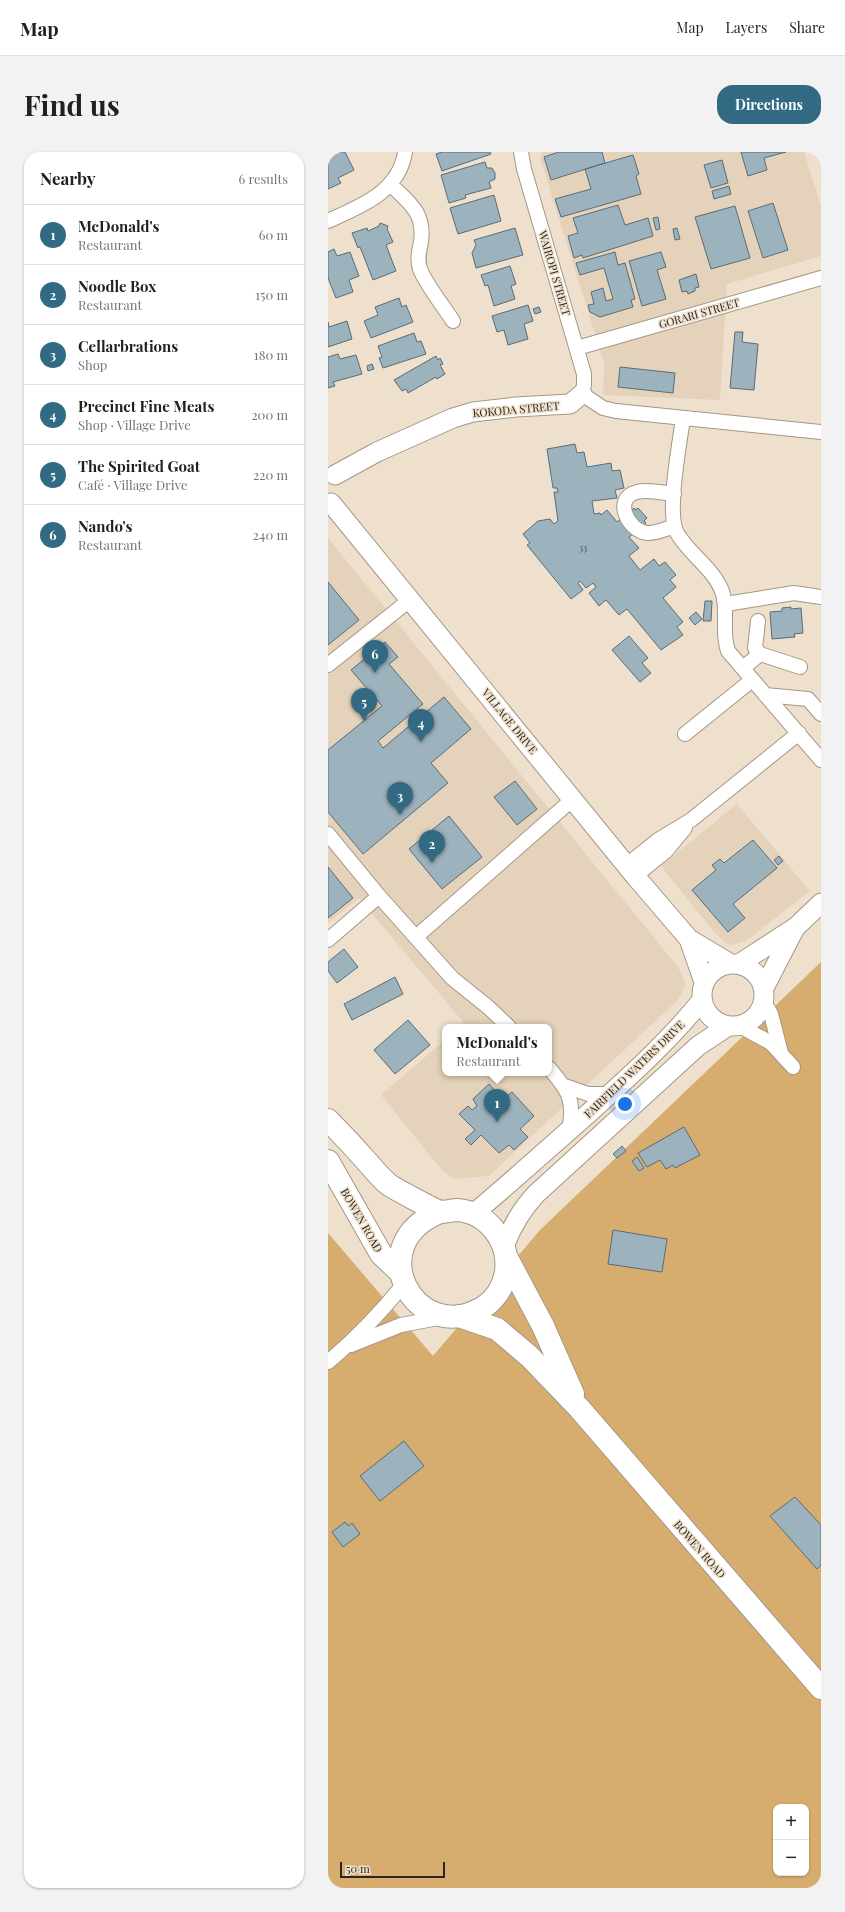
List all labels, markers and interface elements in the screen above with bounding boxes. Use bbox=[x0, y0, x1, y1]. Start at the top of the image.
text: Map bbox=[20, 15, 59, 41]
text: Map bbox=[676, 18, 704, 37]
text: Layers bbox=[726, 18, 767, 37]
text: Share bbox=[789, 18, 825, 37]
button: Directions bbox=[717, 85, 821, 124]
text: Find us bbox=[24, 86, 120, 123]
text: Nearby bbox=[40, 167, 95, 189]
text: 6 results bbox=[238, 170, 288, 187]
text: McDonald's bbox=[78, 216, 159, 236]
text: 1 bbox=[51, 226, 55, 243]
text: 60 m bbox=[259, 226, 288, 243]
street label: WAIROPI STREET bbox=[535, 228, 574, 318]
text: Restaurant bbox=[78, 236, 142, 253]
text: Noodle Box bbox=[78, 276, 156, 296]
text: 2 bbox=[50, 286, 56, 303]
text: 150 m bbox=[255, 286, 288, 303]
street label: GORARI STREET bbox=[657, 294, 741, 332]
text: Restaurant bbox=[78, 296, 142, 313]
text: Cellarbrations bbox=[78, 336, 178, 356]
text: 3 bbox=[50, 346, 56, 363]
text: 180 m bbox=[254, 346, 288, 363]
text: Shop bbox=[78, 356, 107, 373]
text: Precinct Fine Meats bbox=[78, 396, 215, 416]
street label: KOKODA STREET bbox=[472, 398, 560, 420]
text: 4 bbox=[50, 406, 56, 423]
text: 200 m bbox=[251, 406, 288, 423]
text: Shop · Village Drive bbox=[78, 416, 191, 433]
text: The Spirited Goat bbox=[78, 456, 200, 476]
text: 5 bbox=[50, 466, 56, 483]
text: 220 m bbox=[253, 466, 288, 483]
text: Café · Village Drive bbox=[78, 476, 187, 493]
text: Nando's bbox=[78, 516, 133, 536]
text: 6 bbox=[49, 526, 57, 543]
text: 240 m bbox=[253, 526, 288, 543]
text: Restaurant bbox=[78, 536, 142, 553]
house number: 33 bbox=[579, 541, 587, 553]
pin: 6 bbox=[362, 640, 388, 673]
street label: VILLAGE DRIVE bbox=[478, 684, 541, 757]
pin: 5 bbox=[351, 688, 377, 721]
pin: 4 bbox=[408, 709, 434, 742]
pin: 3 bbox=[387, 782, 413, 815]
pin: 2 bbox=[419, 830, 445, 863]
street label: FAIRFIELD WATERS DRIVE bbox=[581, 1017, 688, 1121]
popup bbox=[442, 1024, 552, 1076]
text: McDonald's bbox=[456, 1032, 538, 1052]
text: Restaurant bbox=[456, 1052, 520, 1069]
pin: 1 bbox=[484, 1089, 510, 1122]
your location bbox=[615, 1094, 635, 1114]
street label: BOWEN ROAD bbox=[338, 1185, 386, 1255]
street label: BOWEN ROAD bbox=[671, 1517, 729, 1581]
map controls bbox=[773, 1804, 809, 1876]
button: + bbox=[773, 1804, 809, 1840]
button: − bbox=[773, 1840, 809, 1876]
scale bar bbox=[340, 1860, 445, 1879]
text: 50 m bbox=[346, 1861, 370, 1876]

